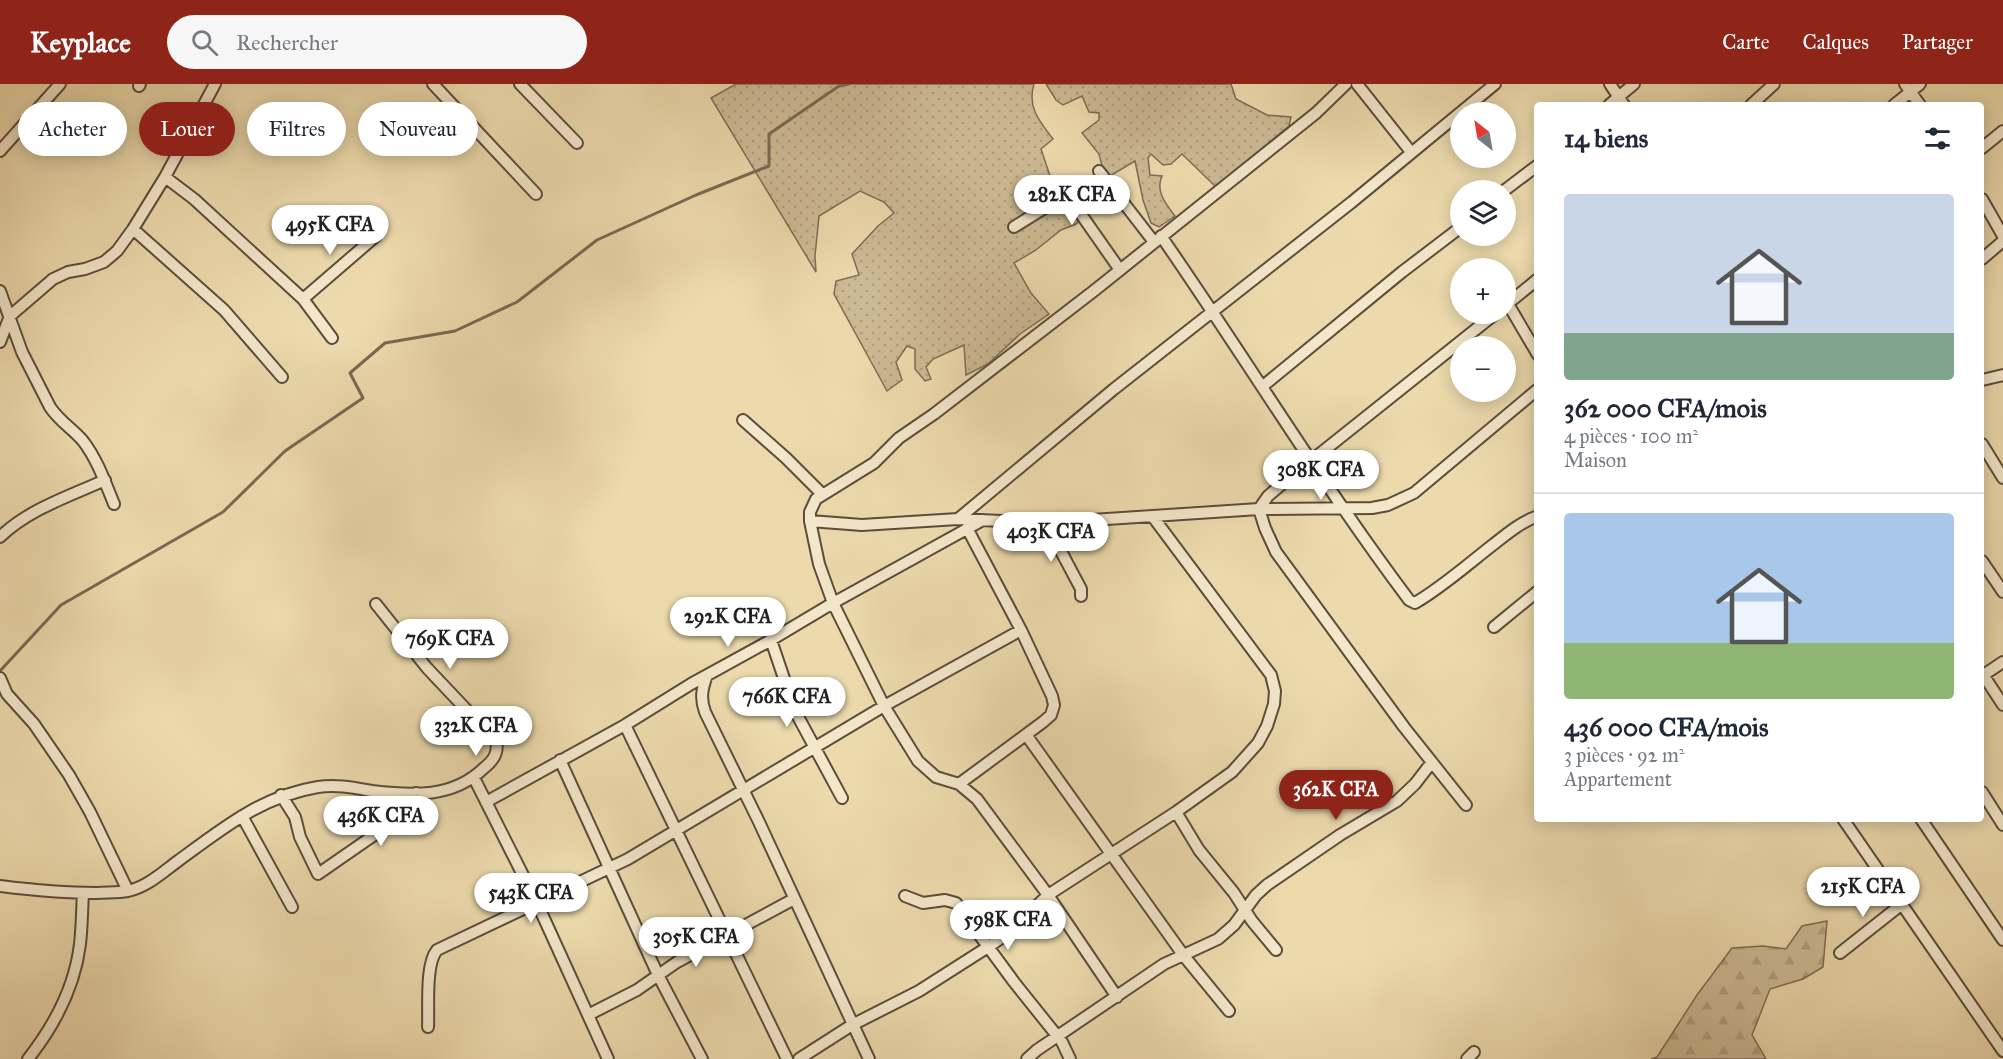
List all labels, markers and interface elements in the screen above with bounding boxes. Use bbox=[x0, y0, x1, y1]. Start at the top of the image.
search box bbox=[167, 15, 587, 69]
text: Keyplace bbox=[30, 25, 131, 60]
icon: search bbox=[188, 26, 221, 59]
text: Rechercher bbox=[236, 29, 338, 56]
text: Carte bbox=[1722, 29, 1769, 55]
text: Calques bbox=[1802, 29, 1869, 55]
text: Partager bbox=[1902, 29, 1973, 55]
chip: Acheter bbox=[18, 102, 127, 156]
chip: Louer bbox=[139, 102, 235, 156]
chip: Filtres bbox=[247, 102, 346, 156]
chip: Nouveau bbox=[358, 102, 478, 156]
north arrow bbox=[1450, 102, 1516, 168]
map controls bbox=[1450, 102, 1516, 402]
text: 14 biens bbox=[1564, 122, 1648, 154]
icon: filters bbox=[1921, 122, 1954, 155]
pin: 282K CFA bbox=[1010, 175, 1134, 226]
button: layers bbox=[1450, 180, 1516, 246]
text: 282K CFA bbox=[1028, 182, 1116, 206]
pin: 495K CFA bbox=[268, 205, 392, 256]
text: 495K CFA bbox=[286, 212, 374, 236]
icon: home bbox=[1705, 233, 1813, 341]
button: + bbox=[1450, 258, 1516, 324]
button: − bbox=[1450, 336, 1516, 402]
text: 362 000 CFA/mois bbox=[1564, 392, 1767, 424]
text: 4 pièces · 100 m² bbox=[1564, 424, 1698, 448]
text: Maison bbox=[1564, 448, 1627, 472]
pin: 308K CFA bbox=[1259, 450, 1383, 501]
text: 308K CFA bbox=[1277, 457, 1365, 481]
pin: 403K CFA bbox=[989, 512, 1113, 563]
text: 403K CFA bbox=[1007, 519, 1095, 543]
icon: home bbox=[1705, 552, 1813, 660]
pin: 292K CFA bbox=[666, 597, 790, 648]
text: 292K CFA bbox=[684, 604, 772, 628]
pin: 769K CFA bbox=[388, 619, 512, 670]
text: 769K CFA bbox=[405, 626, 495, 650]
pin: 766K CFA bbox=[725, 677, 849, 728]
text: 766K CFA bbox=[743, 684, 831, 708]
pin: 332K CFA bbox=[414, 706, 538, 757]
text: 436 000 CFA/mois bbox=[1564, 711, 1768, 743]
text: 332K CFA bbox=[434, 713, 518, 737]
text: 3 pièces · 92 m² bbox=[1564, 743, 1685, 767]
text: Appartement bbox=[1564, 767, 1672, 791]
pin: 362K CFA bbox=[1274, 770, 1398, 821]
text: 362K CFA bbox=[1293, 777, 1379, 801]
pin: 436K CFA bbox=[319, 796, 443, 847]
text: 436K CFA bbox=[337, 803, 425, 827]
pin: 215K CFA bbox=[1801, 867, 1925, 918]
pin: 543K CFA bbox=[469, 873, 593, 924]
text: 215K CFA bbox=[1821, 874, 1905, 898]
text: 543K CFA bbox=[488, 880, 574, 904]
pin: 598K CFA bbox=[946, 900, 1070, 951]
text: 598K CFA bbox=[964, 907, 1052, 931]
pin: 305K CFA bbox=[634, 917, 758, 968]
text: 305K CFA bbox=[653, 924, 739, 948]

